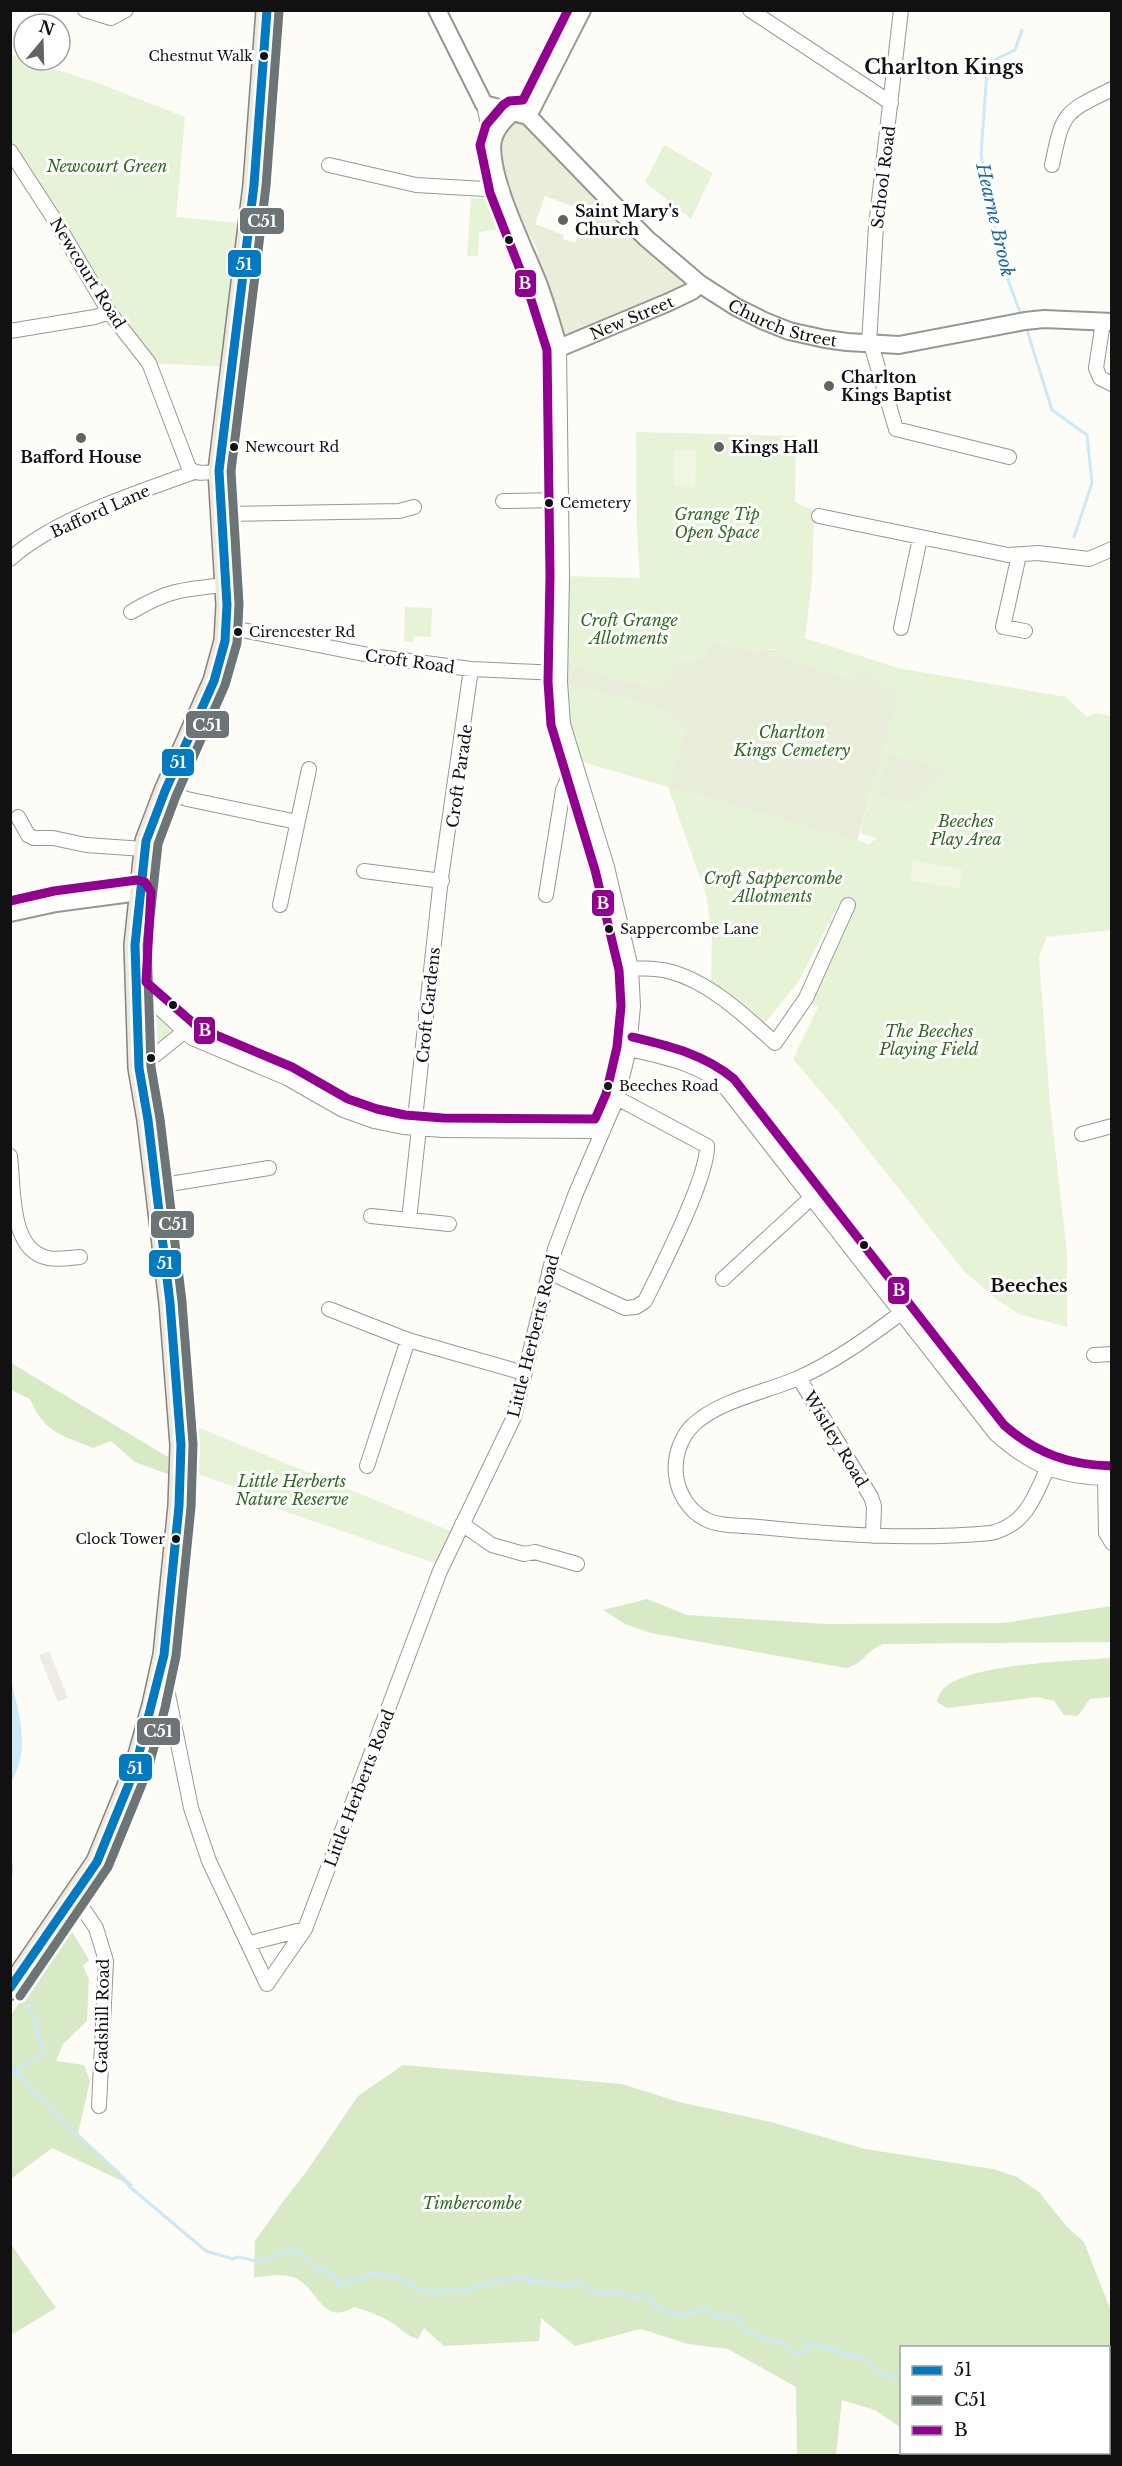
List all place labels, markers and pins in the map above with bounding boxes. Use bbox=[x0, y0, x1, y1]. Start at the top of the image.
place label: Chestnut Walk bbox=[149, 47, 253, 65]
marker: Chestnut Walk bbox=[258, 50, 270, 62]
place label: Saint Mary's Church bbox=[575, 201, 679, 239]
marker: Saint Mary's Church bbox=[556, 213, 570, 227]
unlabelled marker bbox=[503, 234, 515, 246]
place label: Charlton Kings Baptist bbox=[841, 367, 952, 405]
marker: Charlton Kings Baptist bbox=[822, 379, 836, 393]
marker: Bafford House bbox=[74, 431, 88, 445]
place label: Kings Hall bbox=[731, 437, 819, 457]
place label: Newcourt Rd bbox=[245, 438, 340, 456]
marker: Kings Hall bbox=[712, 440, 726, 454]
marker: Newcourt Rd bbox=[228, 441, 240, 453]
place label: Bafford House bbox=[20, 447, 142, 467]
place label: Cemetery bbox=[560, 494, 631, 512]
marker: Cemetery bbox=[543, 497, 555, 509]
place label: Cirencester Rd bbox=[249, 623, 356, 641]
marker: Cirencester Rd bbox=[232, 626, 244, 638]
place label: Sappercombe Lane bbox=[620, 920, 759, 938]
marker: Sappercombe Lane bbox=[603, 923, 615, 935]
unlabelled marker bbox=[167, 999, 179, 1011]
unlabelled marker bbox=[145, 1052, 157, 1064]
place label: Beeches Road bbox=[619, 1077, 719, 1095]
marker: Beeches Road bbox=[602, 1080, 614, 1092]
unlabelled marker bbox=[858, 1239, 870, 1251]
place label: Clock Tower bbox=[76, 1530, 165, 1548]
marker: Clock Tower bbox=[170, 1533, 182, 1545]

